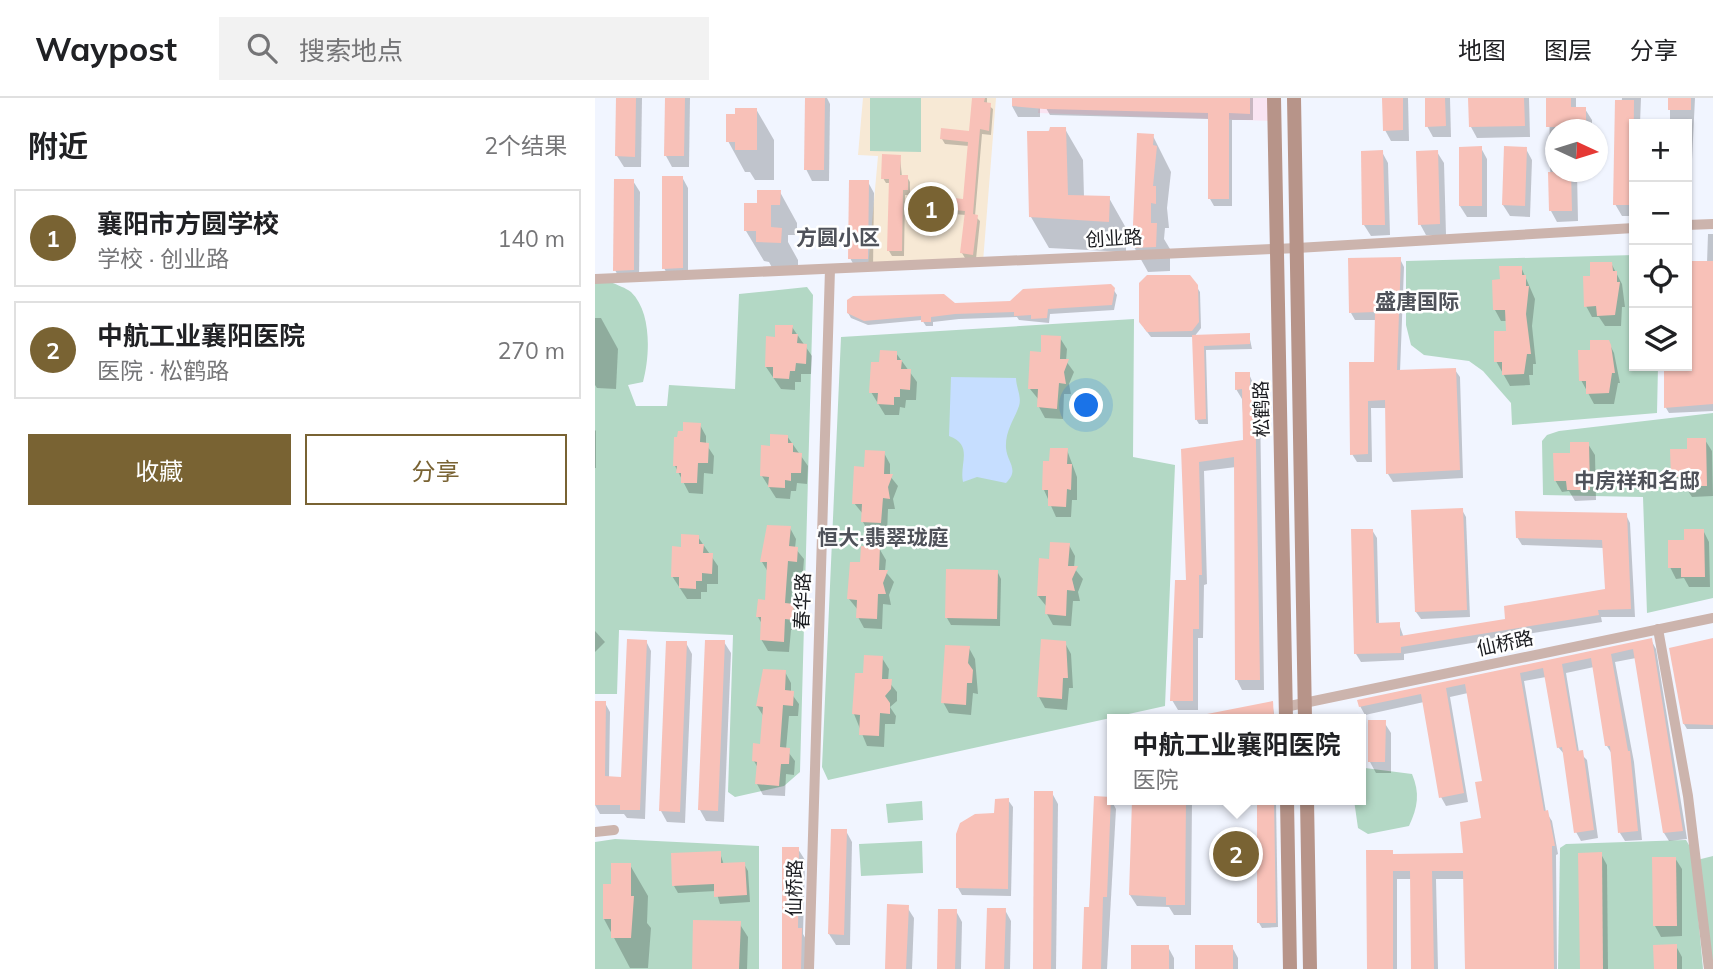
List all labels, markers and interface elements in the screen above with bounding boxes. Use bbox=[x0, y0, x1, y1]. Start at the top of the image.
search box bbox=[219, 17, 709, 80]
text: Waypost bbox=[35, 28, 177, 69]
icon: search bbox=[243, 29, 281, 67]
text: 搜索地点 bbox=[299, 34, 403, 67]
text: 地图 bbox=[1458, 35, 1506, 65]
text: 图层 bbox=[1544, 35, 1592, 65]
text: 分享 bbox=[1630, 35, 1678, 65]
north arrow bbox=[1545, 119, 1608, 182]
map controls bbox=[1629, 119, 1692, 371]
button: + bbox=[1629, 119, 1692, 182]
text: 附近 bbox=[28, 127, 88, 165]
text: 2个结果 bbox=[484, 131, 567, 160]
button: − bbox=[1629, 182, 1692, 245]
pin: 1 bbox=[908, 183, 954, 235]
text: 襄阳市方圆学校 bbox=[97, 207, 279, 240]
text: 1 bbox=[46, 224, 60, 253]
text: 140 m bbox=[497, 224, 565, 253]
district label: 方圆小区 bbox=[796, 224, 880, 250]
street label: 创业路 bbox=[1085, 225, 1143, 251]
text: 学校 · 创业路 bbox=[97, 244, 229, 273]
button: locate bbox=[1629, 245, 1692, 308]
district label: 盛唐国际 bbox=[1375, 288, 1459, 314]
button: layers bbox=[1629, 308, 1692, 371]
text: 中航工业襄阳医院 bbox=[97, 319, 305, 352]
text: 2 bbox=[46, 336, 60, 365]
text: 270 m bbox=[497, 336, 565, 365]
text: 医院 · 松鹤路 bbox=[97, 356, 229, 385]
street label: 松鹤路 bbox=[1249, 380, 1273, 438]
your location bbox=[1069, 388, 1103, 422]
button: 收藏 bbox=[28, 434, 291, 505]
button: 分享 bbox=[305, 434, 567, 505]
district label: 中房祥和名邸 bbox=[1574, 467, 1700, 493]
district label: 恒大·翡翠珑庭 bbox=[817, 524, 949, 550]
street label: 春华路 bbox=[789, 572, 815, 630]
street label: 仙桥路 bbox=[1475, 625, 1535, 661]
popup bbox=[1107, 714, 1366, 805]
text: 中航工业襄阳医院 bbox=[1132, 728, 1341, 761]
text: 医院 bbox=[1132, 765, 1178, 794]
pin: 2 bbox=[1213, 828, 1259, 880]
street label: 仙桥路 bbox=[782, 859, 806, 917]

